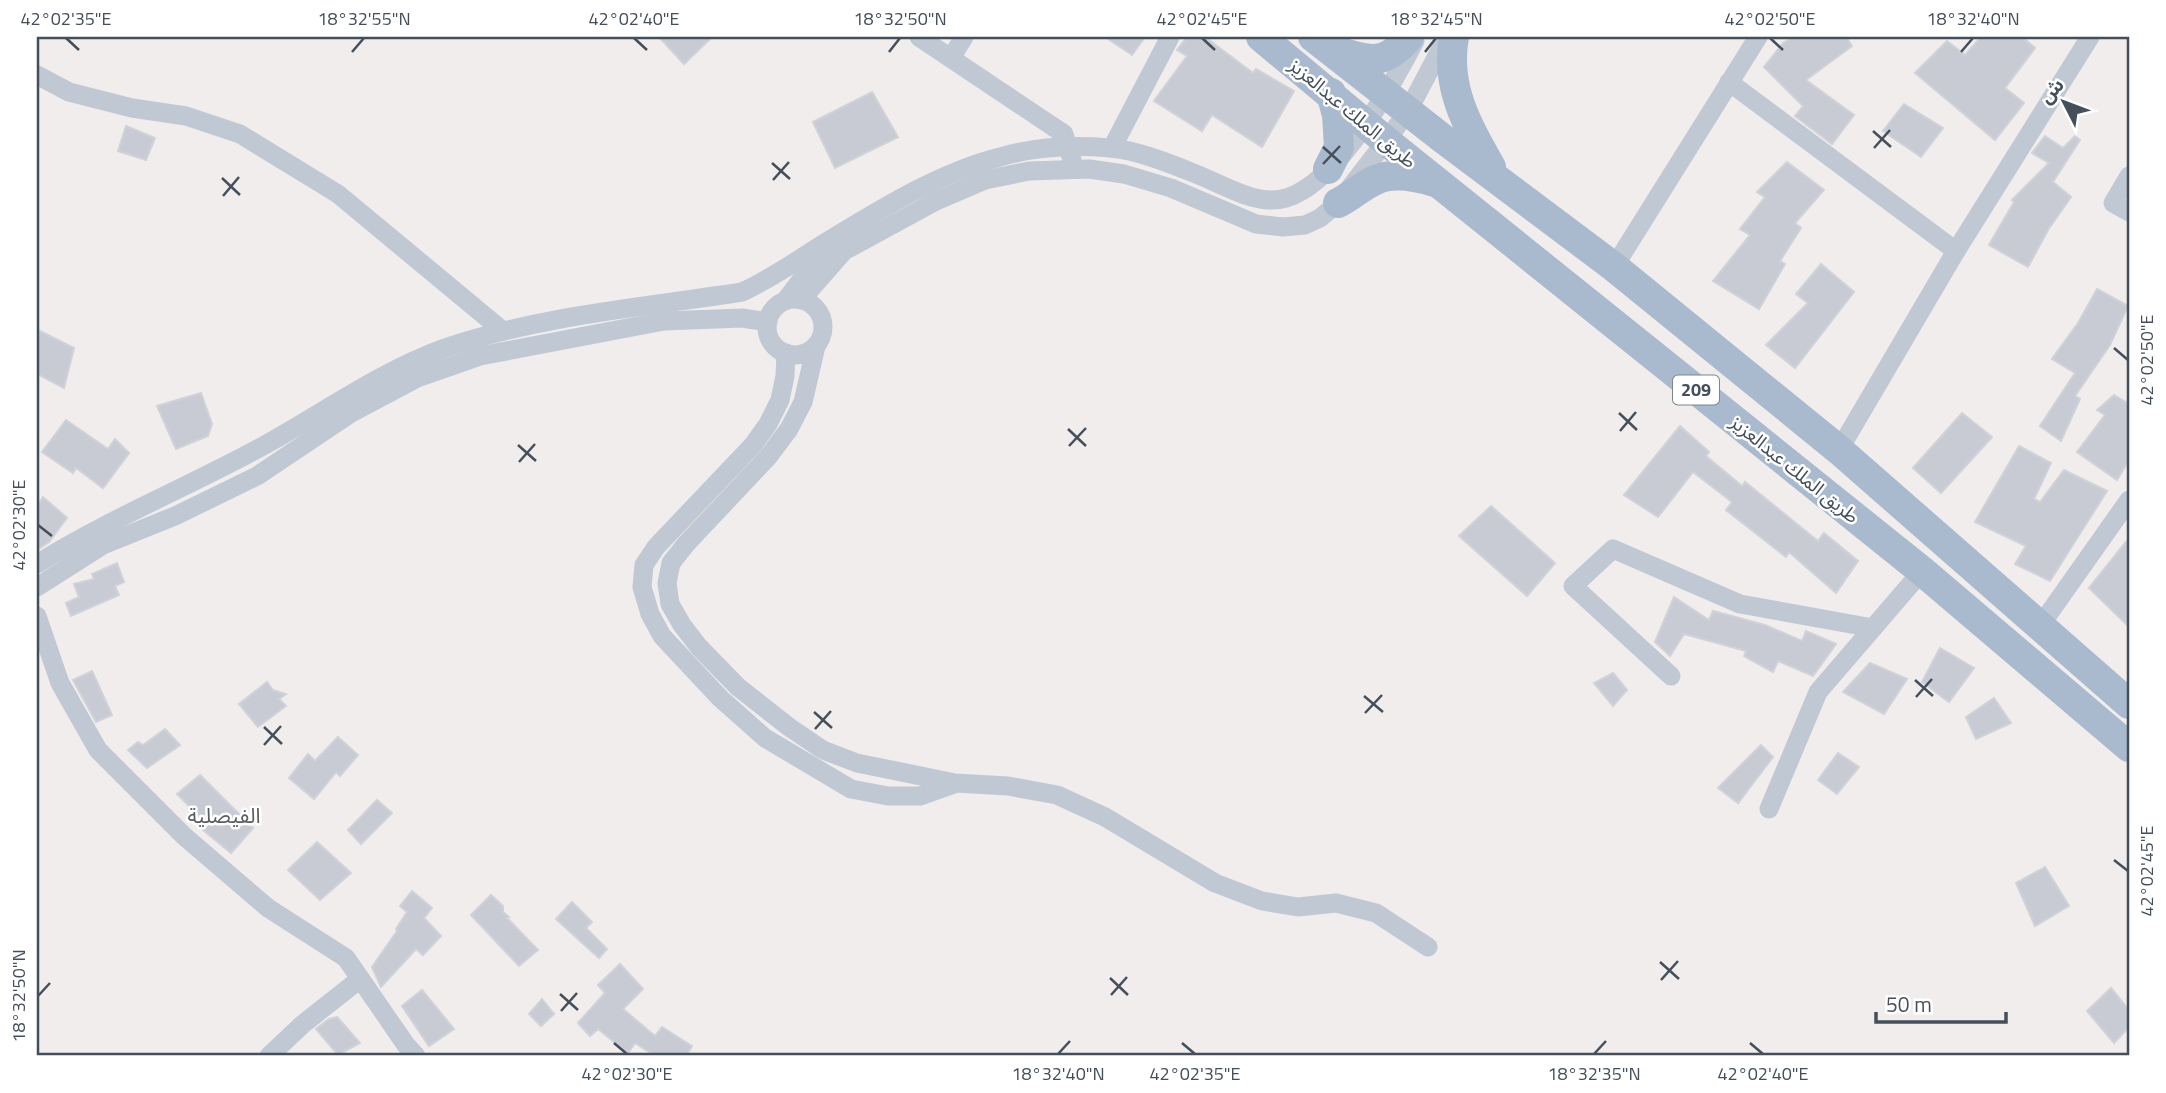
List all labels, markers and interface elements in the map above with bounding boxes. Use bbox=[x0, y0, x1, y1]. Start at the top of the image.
text: 42°02'35"E bbox=[21, 5, 112, 32]
text: 18°32'55"N bbox=[317, 5, 411, 32]
text: 42°02'40"E bbox=[589, 5, 680, 32]
text: 18°32'50"N bbox=[853, 5, 947, 32]
text: 42°02'45"E bbox=[1157, 5, 1248, 32]
text: 18°32'45"N bbox=[1389, 5, 1483, 32]
text: 42°02'50"E bbox=[1725, 5, 1816, 32]
text: 18°32'40"N bbox=[1926, 5, 2020, 32]
street label: طريق الملك عبدالعزيز bbox=[1282, 50, 1423, 175]
north arrow bbox=[2030, 66, 2100, 136]
text: ش bbox=[2032, 71, 2070, 110]
text: 42°02'50"E bbox=[2133, 314, 2160, 405]
road number: 209 bbox=[1673, 376, 1719, 404]
street label: طريق الملك عبدالعزيز bbox=[1724, 407, 1866, 530]
text: 42°02'30"E bbox=[5, 479, 32, 570]
district label: الفيصلية bbox=[188, 799, 260, 831]
text: 42°02'45"E bbox=[2133, 825, 2160, 916]
text: 18°32'50"N bbox=[5, 949, 32, 1043]
scale bar bbox=[1876, 981, 2005, 1025]
text: 50 m bbox=[1886, 988, 1932, 1020]
text: 42°02'30"E bbox=[582, 1060, 673, 1087]
text: 18°32'40"N bbox=[1011, 1060, 1105, 1087]
text: 42°02'35"E bbox=[1150, 1060, 1241, 1087]
text: 18°32'35"N bbox=[1547, 1060, 1641, 1087]
text: 42°02'40"E bbox=[1718, 1060, 1809, 1087]

